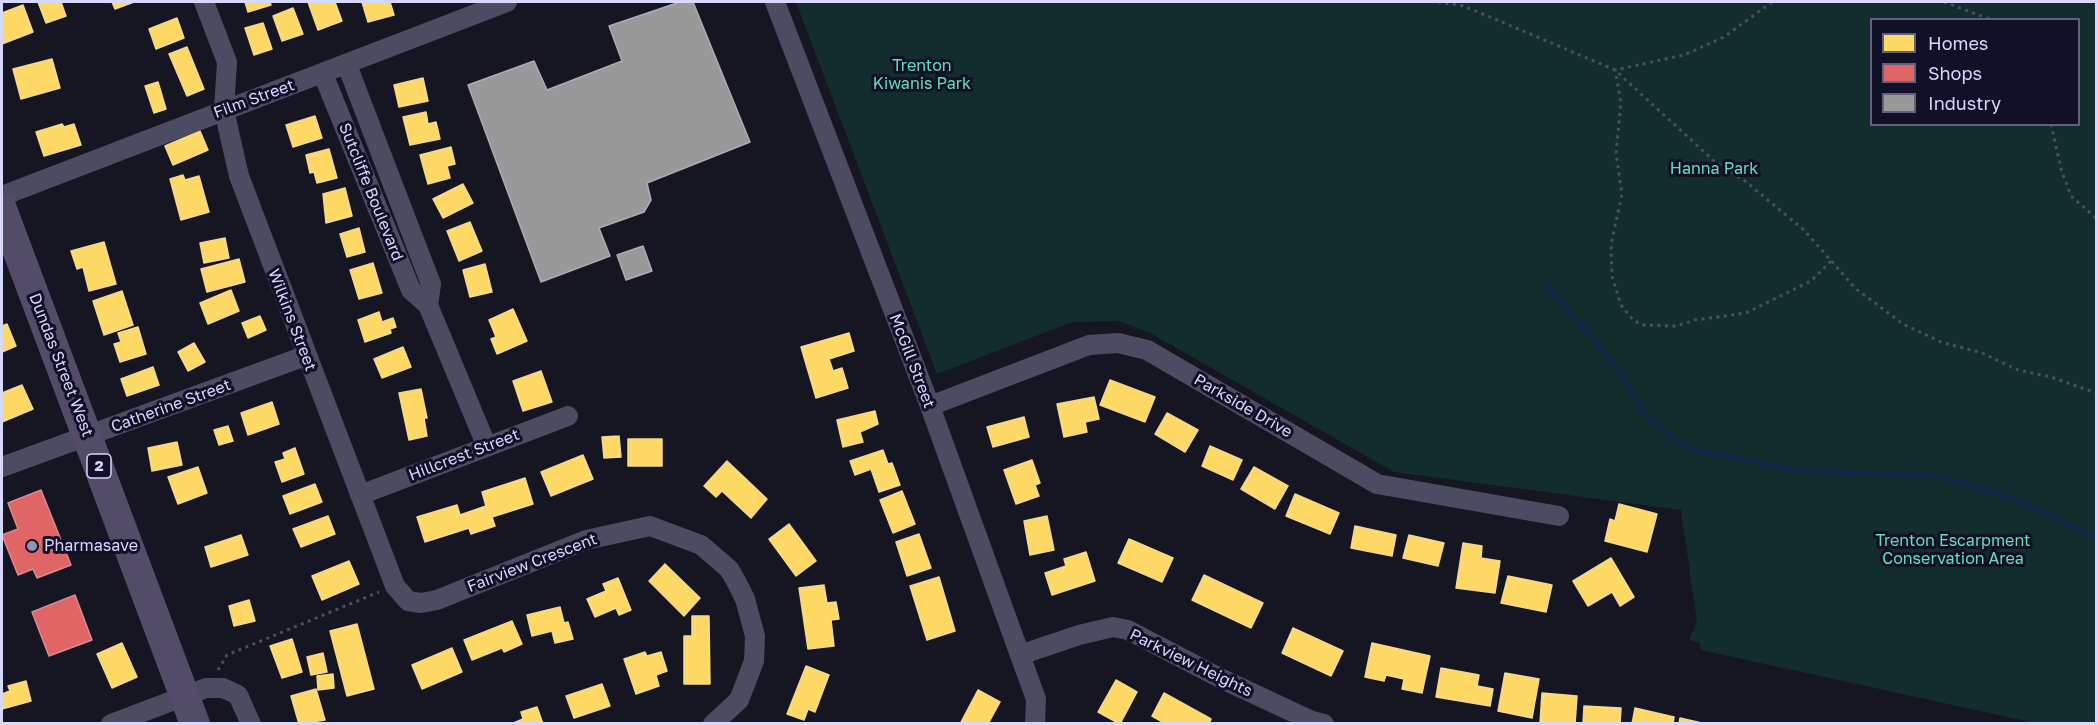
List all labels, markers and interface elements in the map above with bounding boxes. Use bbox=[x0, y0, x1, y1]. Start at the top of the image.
legend bbox=[1870, 18, 2080, 126]
text: Homes bbox=[1928, 32, 1988, 54]
park label: Trenton Kiwanis Park bbox=[873, 56, 971, 94]
text: Shops bbox=[1928, 62, 1982, 84]
street label: Film Street bbox=[211, 76, 297, 122]
text: Industry bbox=[1928, 92, 2001, 114]
street label: Sutcliffe Boulevard bbox=[335, 120, 407, 264]
park label: Hanna Park bbox=[1670, 159, 1758, 179]
street label: Wilkins Street bbox=[264, 266, 320, 374]
street label: Dundas Street West bbox=[25, 290, 97, 440]
street label: McGill Street bbox=[885, 311, 939, 411]
street label: Parkside Drive bbox=[1190, 370, 1296, 442]
street label: Catherine Street bbox=[108, 375, 234, 437]
street label: Hillcrest Street bbox=[406, 425, 522, 485]
road number: 2 bbox=[87, 454, 111, 478]
street label: Fairview Crescent bbox=[464, 529, 600, 597]
park label: Trenton Escarpment Conservation Area bbox=[1876, 531, 2030, 569]
place label: Pharmasave bbox=[44, 536, 138, 556]
marker: Pharmasave bbox=[25, 539, 39, 553]
street label: Parkview Heights bbox=[1126, 625, 1256, 701]

